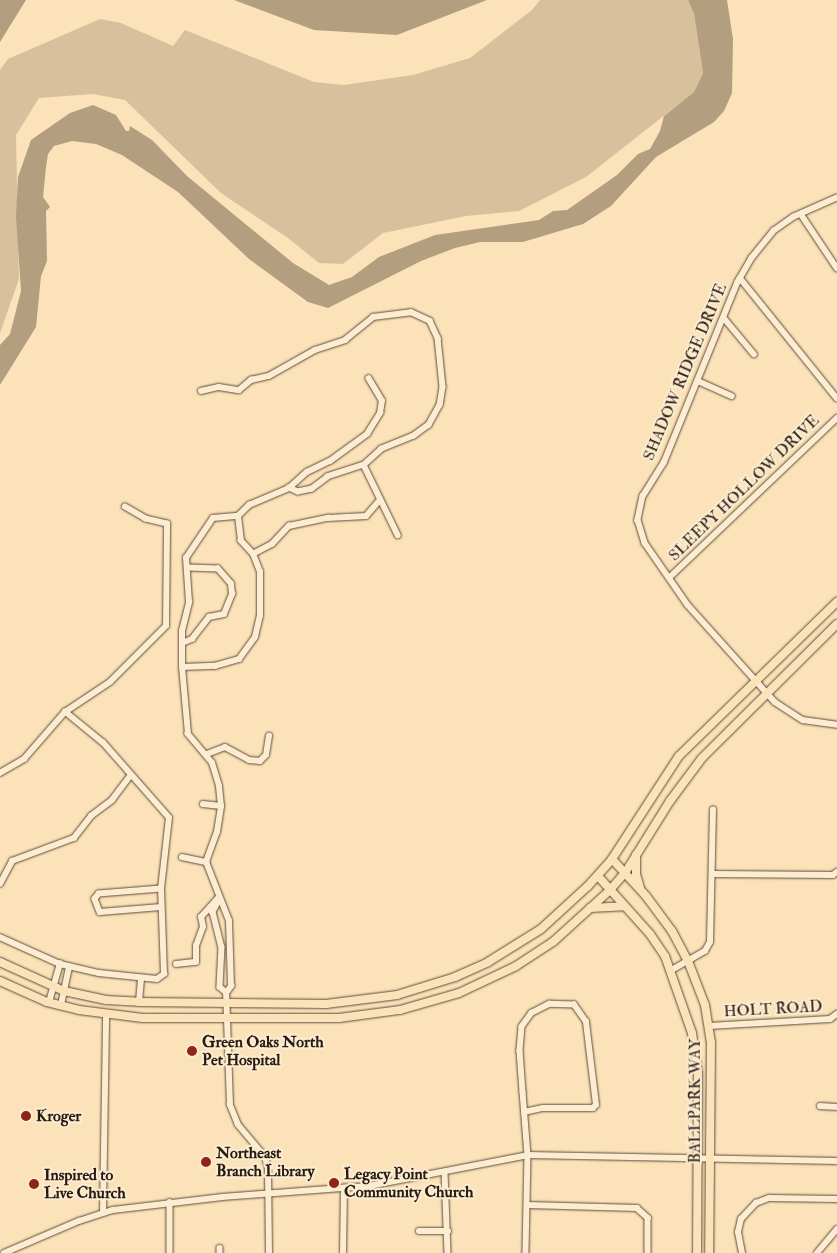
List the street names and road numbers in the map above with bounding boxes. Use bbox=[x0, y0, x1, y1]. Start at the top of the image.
street label: SHADOW RIDGE DRIVE bbox=[639, 281, 731, 463]
street label: SLEEPY HOLLOW DRIVE bbox=[665, 411, 823, 565]
street label: HOLT ROAD bbox=[723, 997, 823, 1021]
street label: BALLPARK WAY bbox=[685, 1039, 705, 1163]

